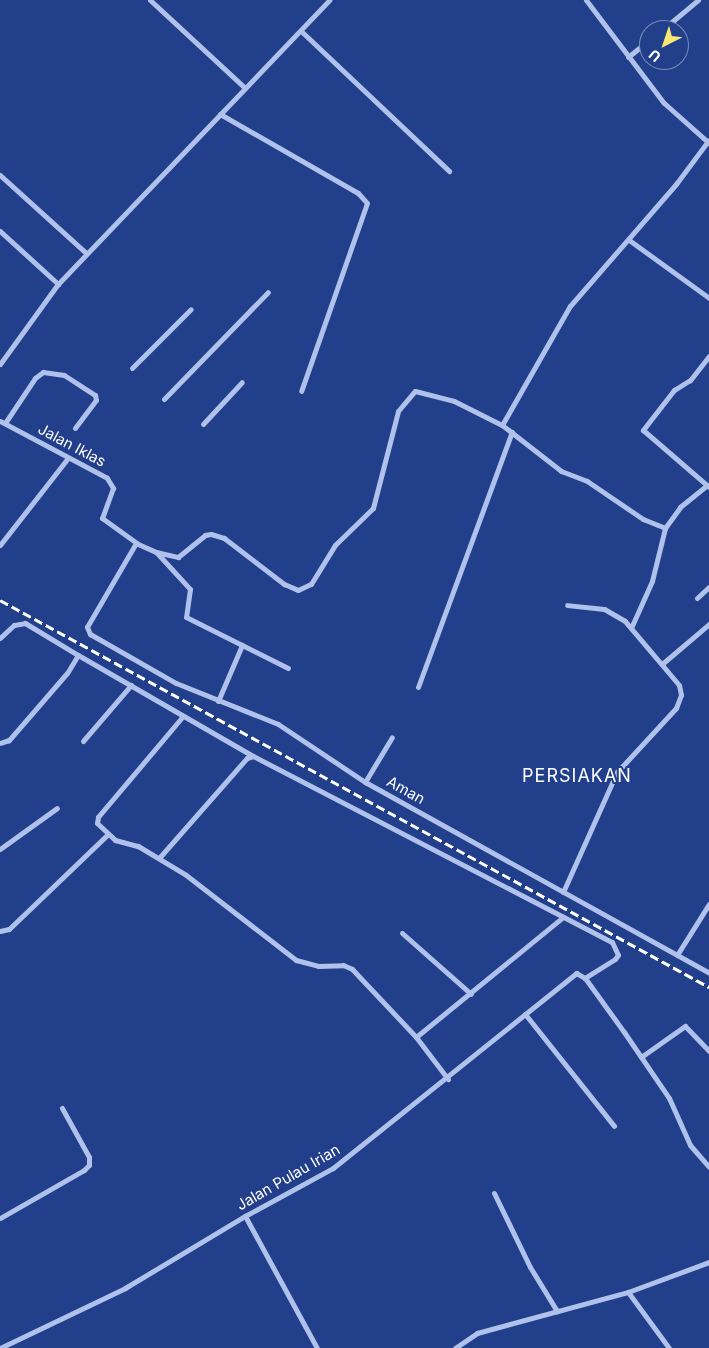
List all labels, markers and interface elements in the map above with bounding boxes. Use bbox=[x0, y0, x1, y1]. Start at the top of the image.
north arrow bbox=[639, 20, 689, 70]
text: U bbox=[645, 46, 664, 66]
street label: Jalan Iklas bbox=[35, 420, 109, 470]
district label: PERSIAKAN bbox=[521, 765, 633, 787]
street label: Aman bbox=[384, 772, 428, 808]
street label: Jalan Pulau Irian bbox=[233, 1140, 343, 1214]

